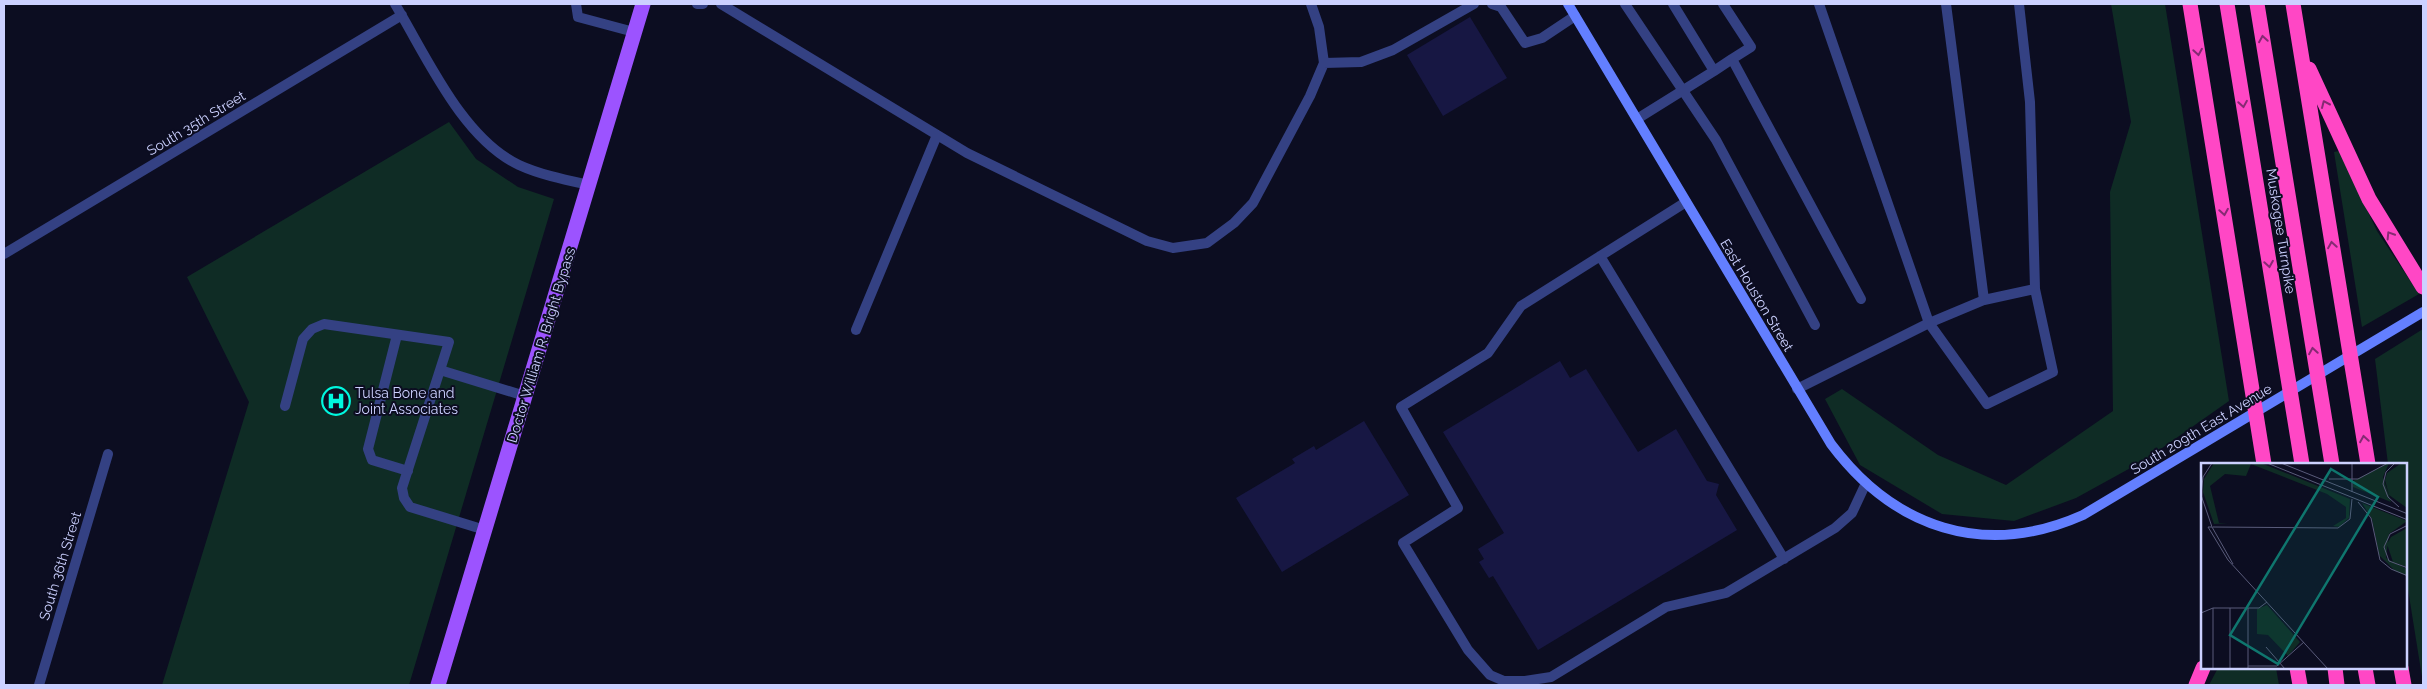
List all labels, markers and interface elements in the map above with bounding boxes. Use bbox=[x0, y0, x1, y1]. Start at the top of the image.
one-way arrow bbox=[2258, 34, 2268, 43]
one-way arrow bbox=[2192, 48, 2202, 56]
street label: South 35th Street bbox=[144, 87, 248, 159]
one-way arrow bbox=[2238, 99, 2248, 108]
one-way arrow bbox=[2320, 100, 2331, 109]
street label: Muskogee Turnpike bbox=[2263, 167, 2299, 295]
one-way arrow bbox=[2218, 208, 2228, 217]
one-way arrow bbox=[2387, 232, 2397, 241]
street label: East Houston Street bbox=[1717, 236, 1797, 354]
one-way arrow bbox=[2327, 241, 2337, 249]
street label: Doctor William R. Bright Bypass bbox=[504, 245, 578, 445]
one-way arrow bbox=[2264, 260, 2274, 268]
one-way arrow bbox=[2309, 346, 2319, 355]
street label: South 209th East Avenue bbox=[2127, 380, 2275, 478]
place label: Tulsa Bone and Joint Associates bbox=[355, 385, 458, 417]
hospital icon: Tulsa Bone and Joint Associates bbox=[321, 386, 351, 416]
one-way arrow bbox=[2359, 435, 2369, 444]
inset map bbox=[2201, 463, 2407, 669]
street label: South 36th Street bbox=[36, 509, 84, 622]

